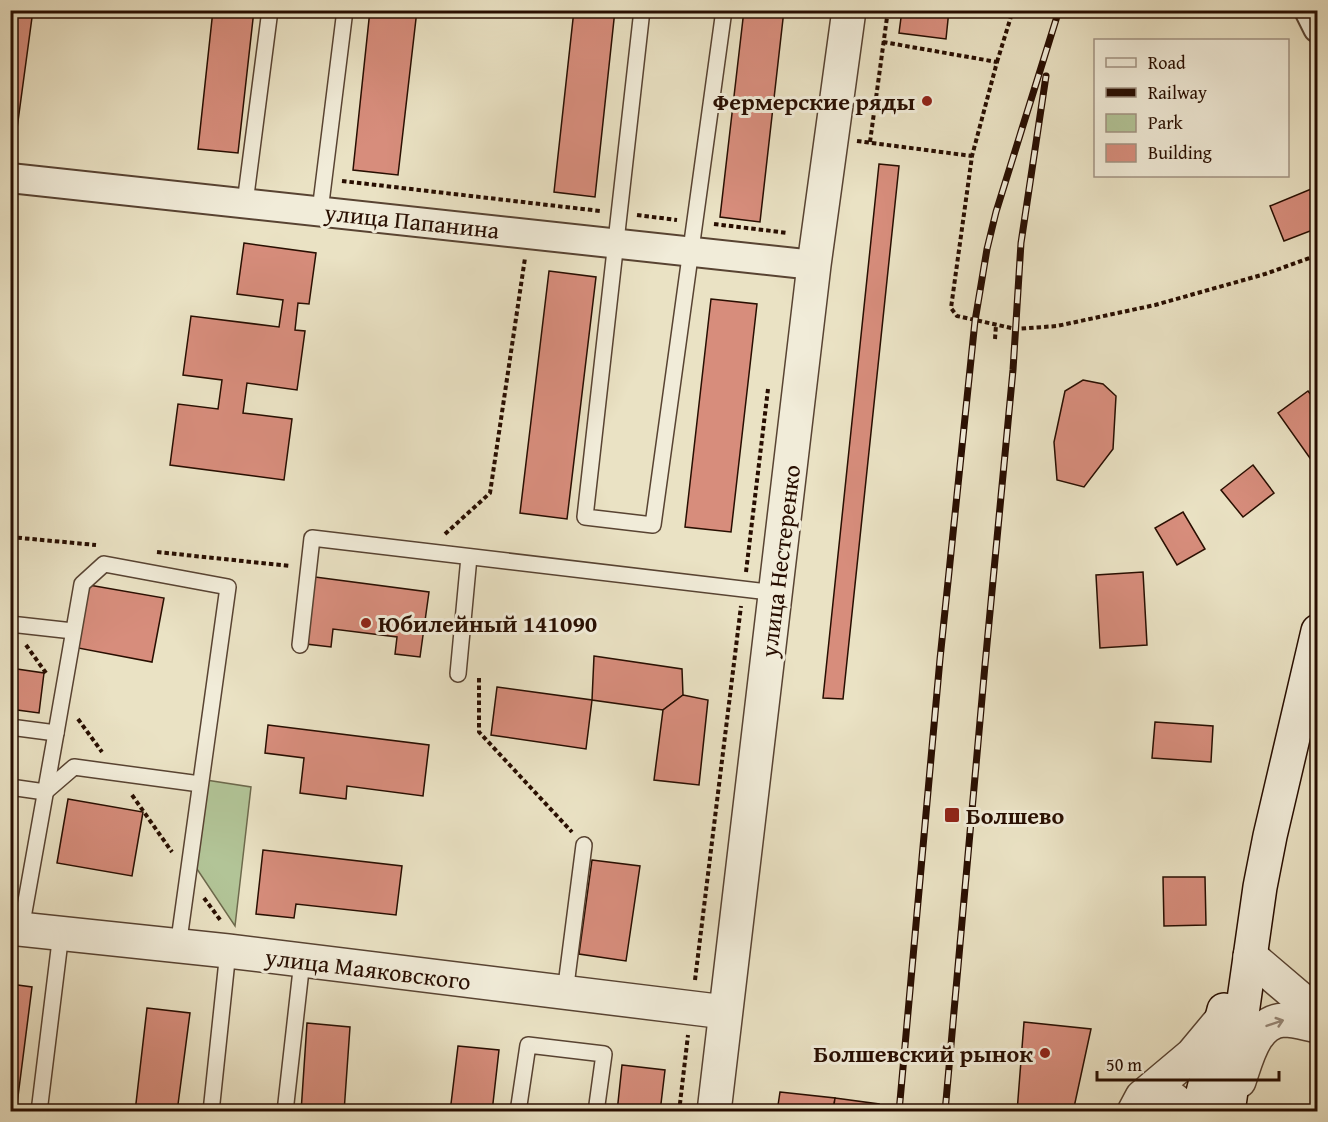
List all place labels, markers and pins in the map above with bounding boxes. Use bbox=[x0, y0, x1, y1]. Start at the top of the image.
place label: Фермерские ряды bbox=[713, 84, 915, 119]
marker: Фермерские ряды bbox=[920, 94, 934, 108]
place label: Юбилейный 141090 bbox=[378, 606, 597, 641]
marker: Юбилейный 141090 bbox=[359, 616, 373, 630]
place label: Болшево bbox=[966, 798, 1065, 833]
marker: Болшево bbox=[943, 806, 961, 824]
place label: Болшевский рынок bbox=[814, 1036, 1033, 1071]
marker: Болшевский рынок bbox=[1038, 1046, 1052, 1060]

